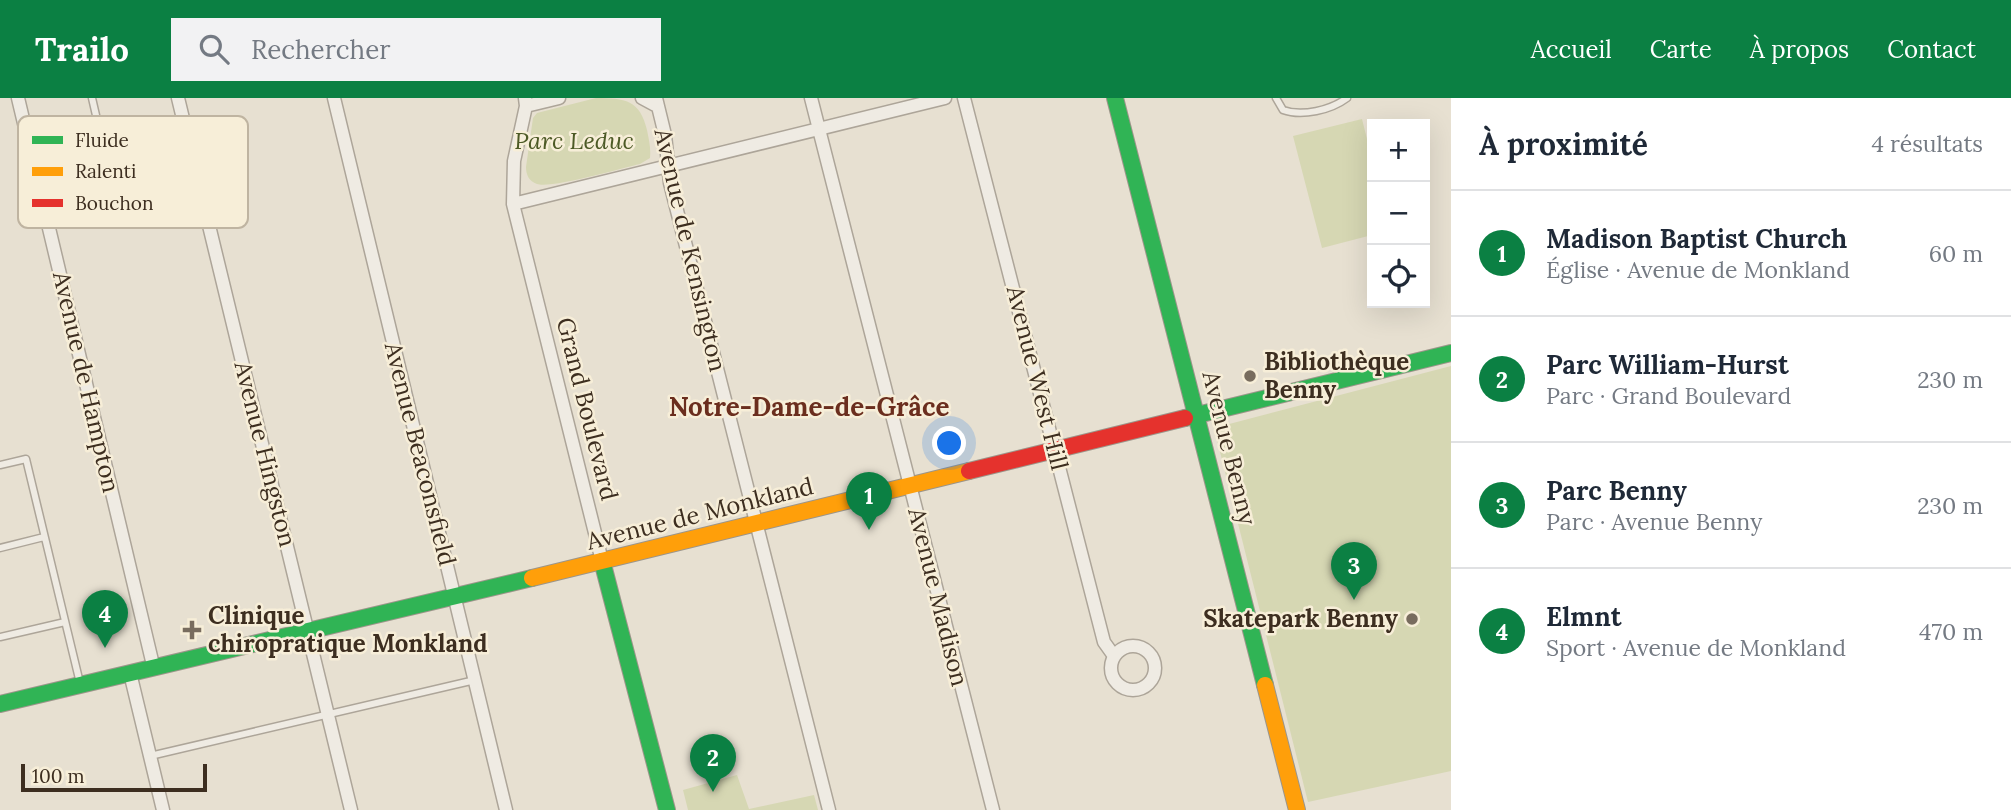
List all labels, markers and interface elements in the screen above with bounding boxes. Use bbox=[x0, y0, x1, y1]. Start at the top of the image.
search box bbox=[171, 18, 661, 81]
text: Trailo bbox=[35, 28, 129, 70]
icon: search bbox=[195, 30, 233, 68]
text: Rechercher bbox=[251, 33, 391, 66]
text: Accueil bbox=[1531, 34, 1612, 65]
text: Carte bbox=[1650, 34, 1712, 65]
text: À propos bbox=[1750, 34, 1849, 65]
text: Contact bbox=[1887, 34, 1976, 65]
legend bbox=[18, 116, 248, 228]
map controls bbox=[1367, 119, 1430, 308]
button: + bbox=[1367, 119, 1430, 182]
street label: Avenue de Kensington bbox=[647, 124, 734, 375]
park label: Parc Leduc bbox=[514, 125, 634, 156]
text: À proximité bbox=[1479, 125, 1648, 163]
text: Fluide bbox=[75, 128, 129, 152]
text: 4 résultats bbox=[1871, 129, 1983, 158]
text: Ralenti bbox=[75, 159, 136, 183]
button: − bbox=[1367, 182, 1430, 245]
text: Bouchon bbox=[75, 191, 153, 215]
text: Madison Baptist Church bbox=[1546, 222, 1847, 255]
text: 1 bbox=[1497, 239, 1507, 268]
text: 60 m bbox=[1929, 239, 1983, 268]
button: locate bbox=[1367, 245, 1430, 308]
text: Église · Avenue de Monkland bbox=[1546, 255, 1850, 284]
street label: Avenue de Hampton bbox=[46, 267, 127, 496]
street label: Avenue West Hill bbox=[999, 282, 1075, 473]
street label: Grand Boulevard bbox=[550, 314, 625, 504]
street label: Avenue Beaconsfield bbox=[377, 338, 463, 569]
place label: Bibliothèque Benny bbox=[1264, 346, 1409, 405]
text: Parc William-Hurst bbox=[1546, 348, 1789, 381]
street label: Avenue Hingston bbox=[227, 357, 303, 550]
text: 2 bbox=[1496, 365, 1508, 394]
text: 230 m bbox=[1917, 365, 1983, 394]
street label: Avenue Benny bbox=[1195, 367, 1264, 528]
marker: Bibliothèque Benny bbox=[1242, 368, 1258, 384]
text: Parc · Grand Boulevard bbox=[1546, 381, 1791, 410]
district label: Notre-Dame-de-Grâce bbox=[669, 390, 949, 423]
your location bbox=[932, 426, 966, 460]
street label: Avenue de Monkland bbox=[582, 470, 816, 557]
pin: 1 bbox=[846, 472, 892, 530]
text: Parc Benny bbox=[1546, 474, 1687, 507]
text: 3 bbox=[1496, 491, 1508, 520]
text: 230 m bbox=[1917, 491, 1983, 520]
street label: Avenue Madison bbox=[901, 503, 976, 689]
text: Parc · Avenue Benny bbox=[1546, 507, 1762, 536]
pin: 3 bbox=[1331, 542, 1377, 600]
pin: 4 bbox=[82, 590, 128, 648]
place label: Clinique chiropratique Monkland bbox=[208, 600, 488, 659]
text: Elmnt bbox=[1546, 600, 1621, 633]
place label: Skatepark Benny bbox=[1203, 603, 1399, 634]
marker: Skatepark Benny bbox=[1404, 611, 1420, 627]
text: 4 bbox=[1496, 617, 1508, 646]
text: 470 m bbox=[1919, 617, 1983, 646]
marker: Clinique chiropratique Monkland bbox=[182, 620, 202, 640]
text: Sport · Avenue de Monkland bbox=[1546, 633, 1846, 662]
pin: 2 bbox=[690, 734, 736, 792]
scale bar bbox=[21, 761, 206, 793]
text: 100 m bbox=[32, 764, 85, 788]

